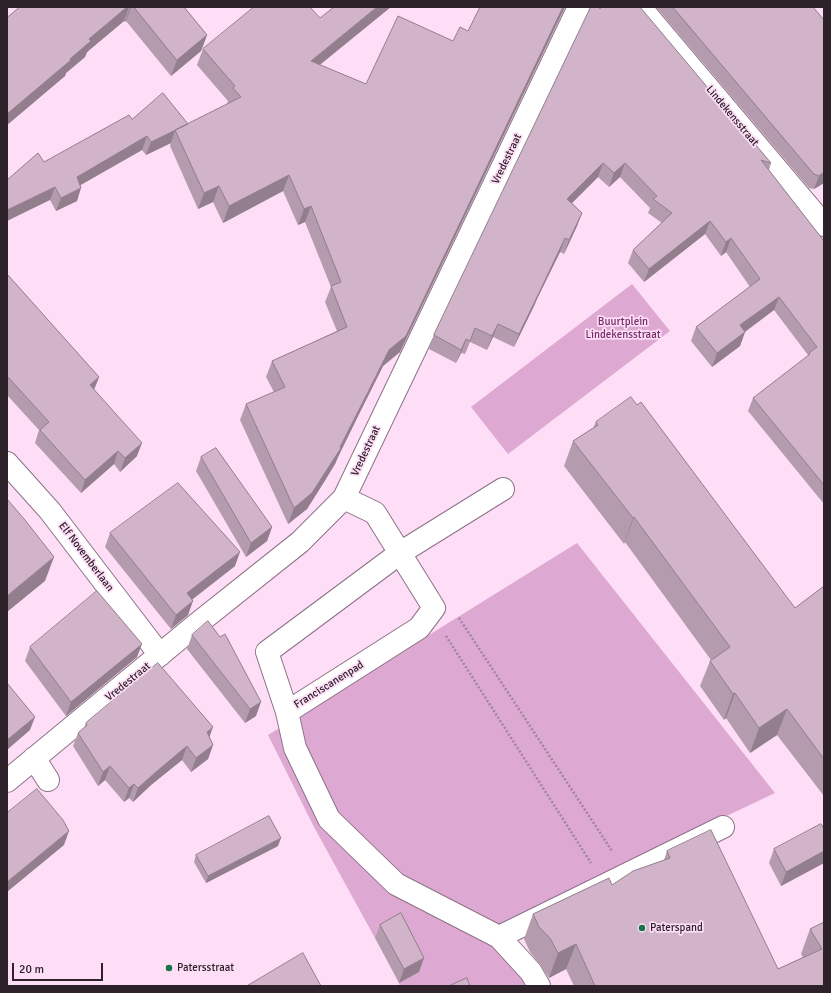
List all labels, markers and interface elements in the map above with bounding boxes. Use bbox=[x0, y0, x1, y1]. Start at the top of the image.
street label: Lindekensstraat bbox=[703, 83, 761, 149]
street label: Vredestraat bbox=[489, 132, 525, 186]
park label: Buurtplein Lindekensstraat bbox=[586, 315, 660, 341]
street label: Vredestraat bbox=[349, 424, 383, 478]
street label: Elf Novemberlaan bbox=[56, 520, 116, 594]
street label: Franciscanenpad bbox=[292, 658, 366, 712]
street label: Vredestraat bbox=[103, 660, 153, 704]
place label: Paterspand bbox=[650, 921, 703, 935]
marker: Paterspand bbox=[637, 923, 647, 933]
scale bar bbox=[14, 955, 105, 981]
place label: Patersstraat bbox=[177, 961, 234, 975]
text: 20 m bbox=[19, 962, 44, 977]
marker: Patersstraat bbox=[164, 963, 174, 973]

